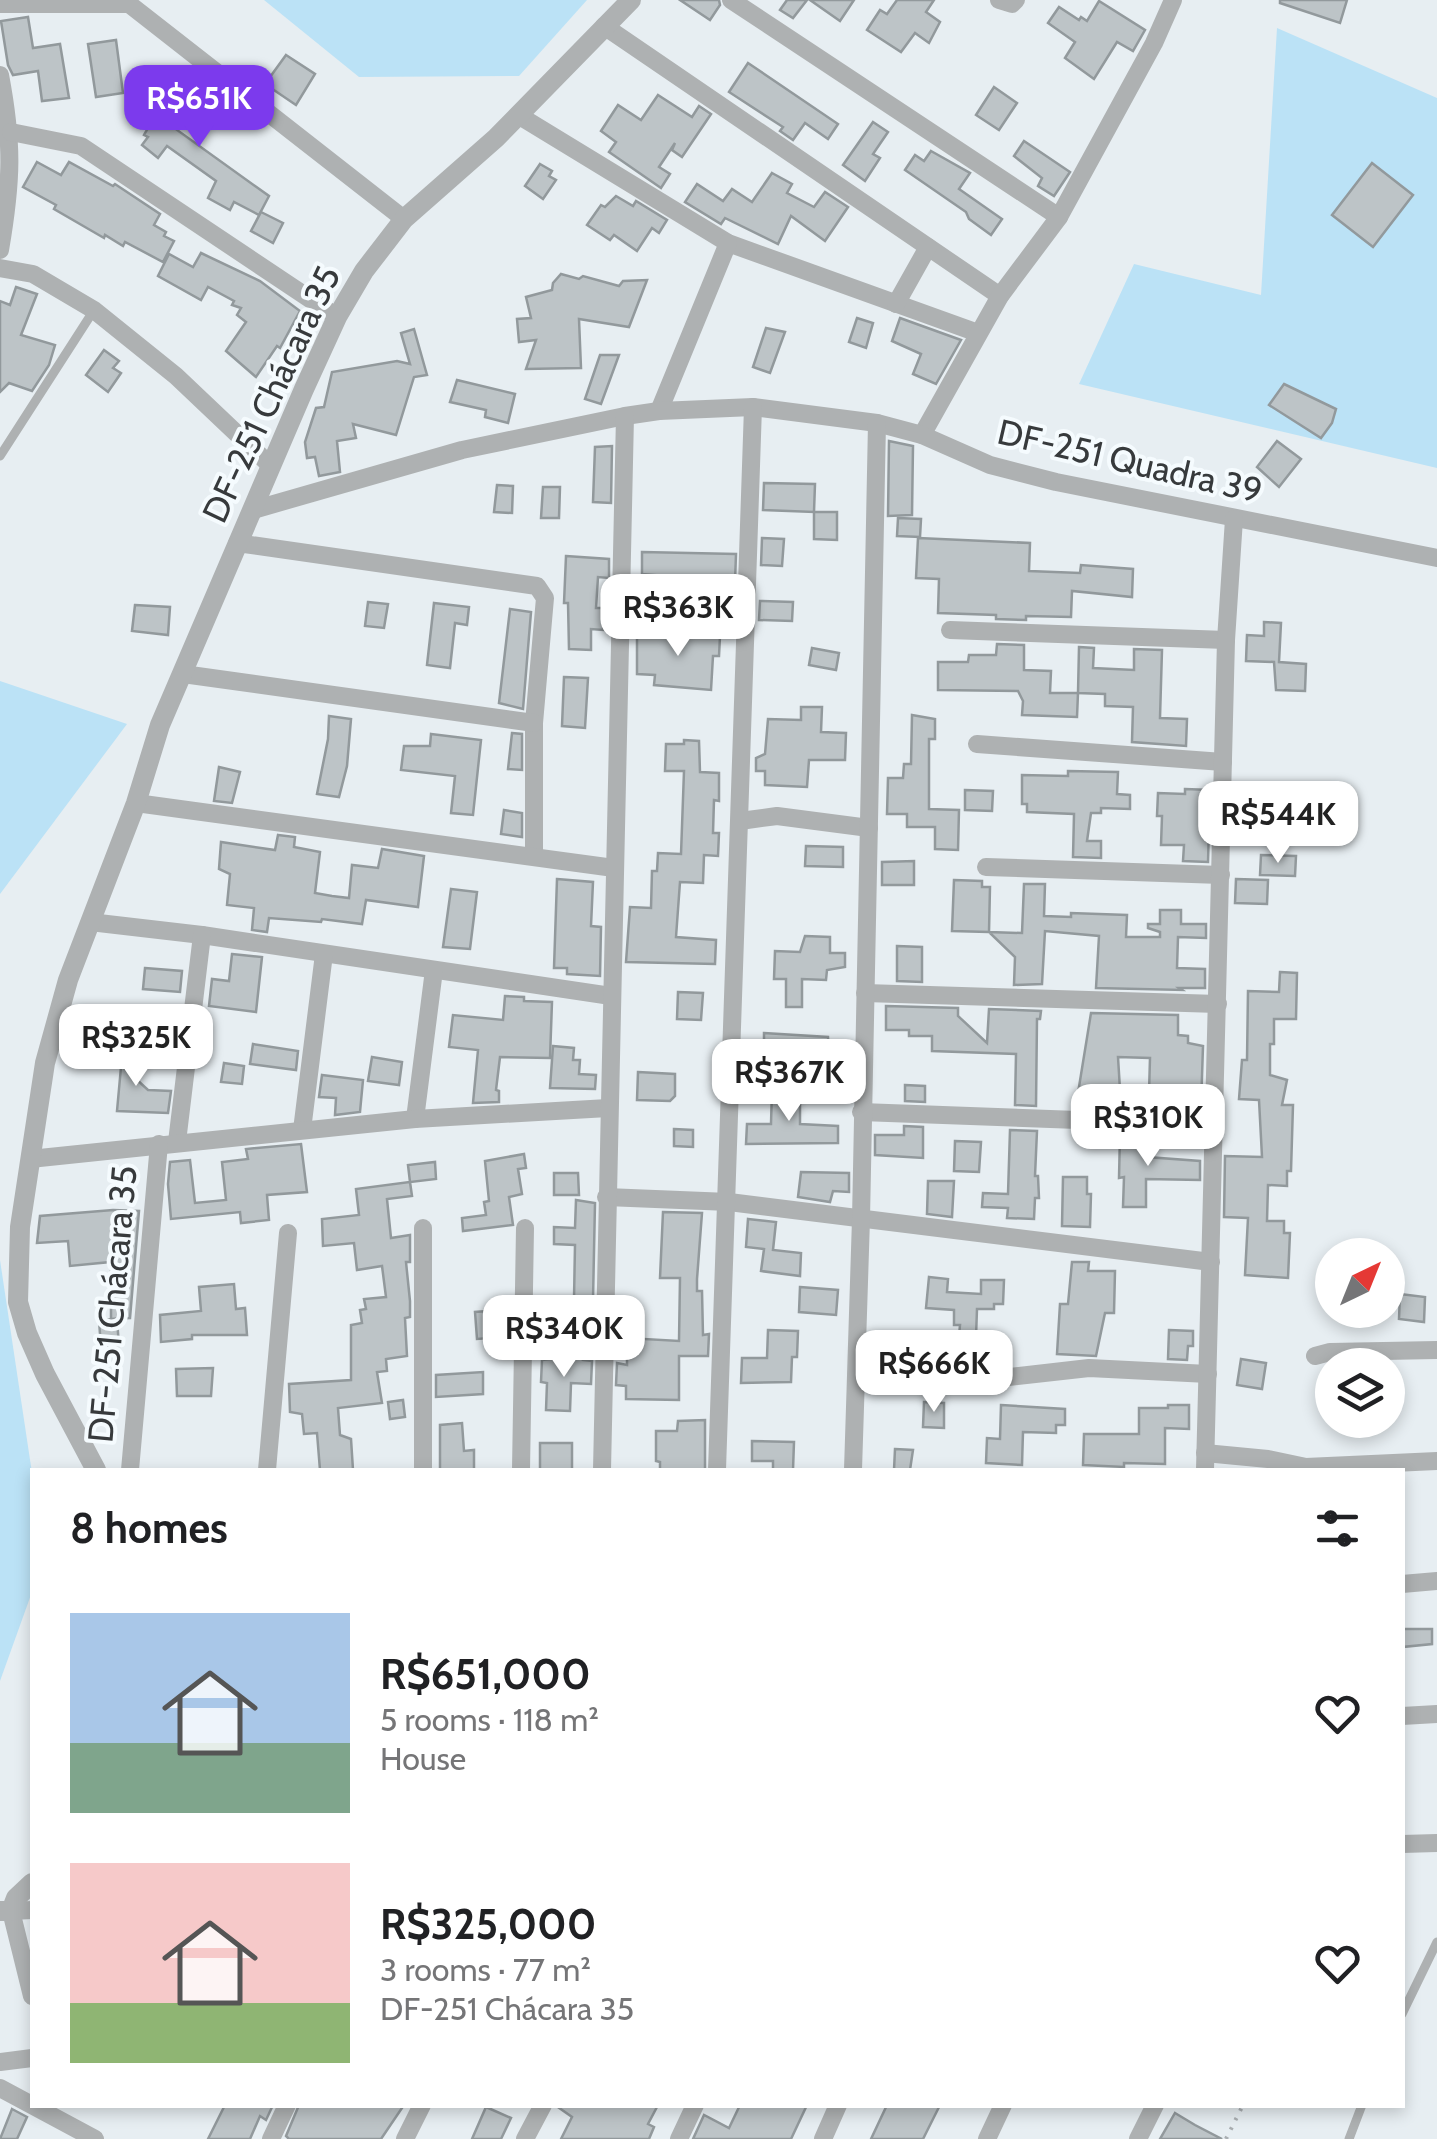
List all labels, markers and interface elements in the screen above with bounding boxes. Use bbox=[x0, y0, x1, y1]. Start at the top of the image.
pin: R$651K bbox=[118, 65, 280, 150]
text: R$651K bbox=[146, 78, 252, 117]
street label: DF-251 Chácara 35 bbox=[193, 259, 349, 529]
street label: DF-251 Quadra 39 bbox=[994, 410, 1266, 512]
pin: R$363K bbox=[597, 574, 759, 659]
text: R$363K bbox=[622, 587, 734, 626]
pin: R$544K bbox=[1197, 781, 1359, 866]
text: R$544K bbox=[1220, 794, 1336, 833]
pin: R$325K bbox=[55, 1004, 217, 1089]
text: R$325K bbox=[81, 1017, 191, 1056]
pin: R$367K bbox=[708, 1039, 870, 1124]
text: R$367K bbox=[734, 1052, 844, 1091]
pin: R$310K bbox=[1067, 1084, 1229, 1169]
text: R$310K bbox=[1093, 1097, 1203, 1136]
street label: DF-251 Chácara 35 bbox=[78, 1164, 146, 1444]
north arrow bbox=[1315, 1238, 1405, 1328]
map controls bbox=[1315, 1238, 1405, 1438]
pin: R$340K bbox=[483, 1295, 645, 1380]
text: R$340K bbox=[505, 1308, 623, 1347]
pin: R$666K bbox=[853, 1330, 1015, 1415]
text: R$666K bbox=[878, 1343, 990, 1382]
button: layers bbox=[1315, 1348, 1405, 1438]
icon: filters bbox=[1310, 1501, 1365, 1556]
text: 8 homes bbox=[70, 1502, 228, 1554]
text: R$651,000 bbox=[380, 1648, 591, 1700]
icon: home bbox=[150, 1653, 270, 1773]
icon: heart bbox=[1310, 1686, 1365, 1741]
text: 5 rooms · 118 m² bbox=[380, 1700, 599, 1739]
text: House bbox=[380, 1739, 466, 1778]
text: R$325,000 bbox=[380, 1898, 596, 1950]
icon: home bbox=[150, 1903, 270, 2023]
icon: heart bbox=[1310, 1936, 1365, 1991]
text: 3 rooms · 77 m² bbox=[380, 1950, 591, 1989]
text: DF-251 Chácara 35 bbox=[380, 1989, 634, 2028]

